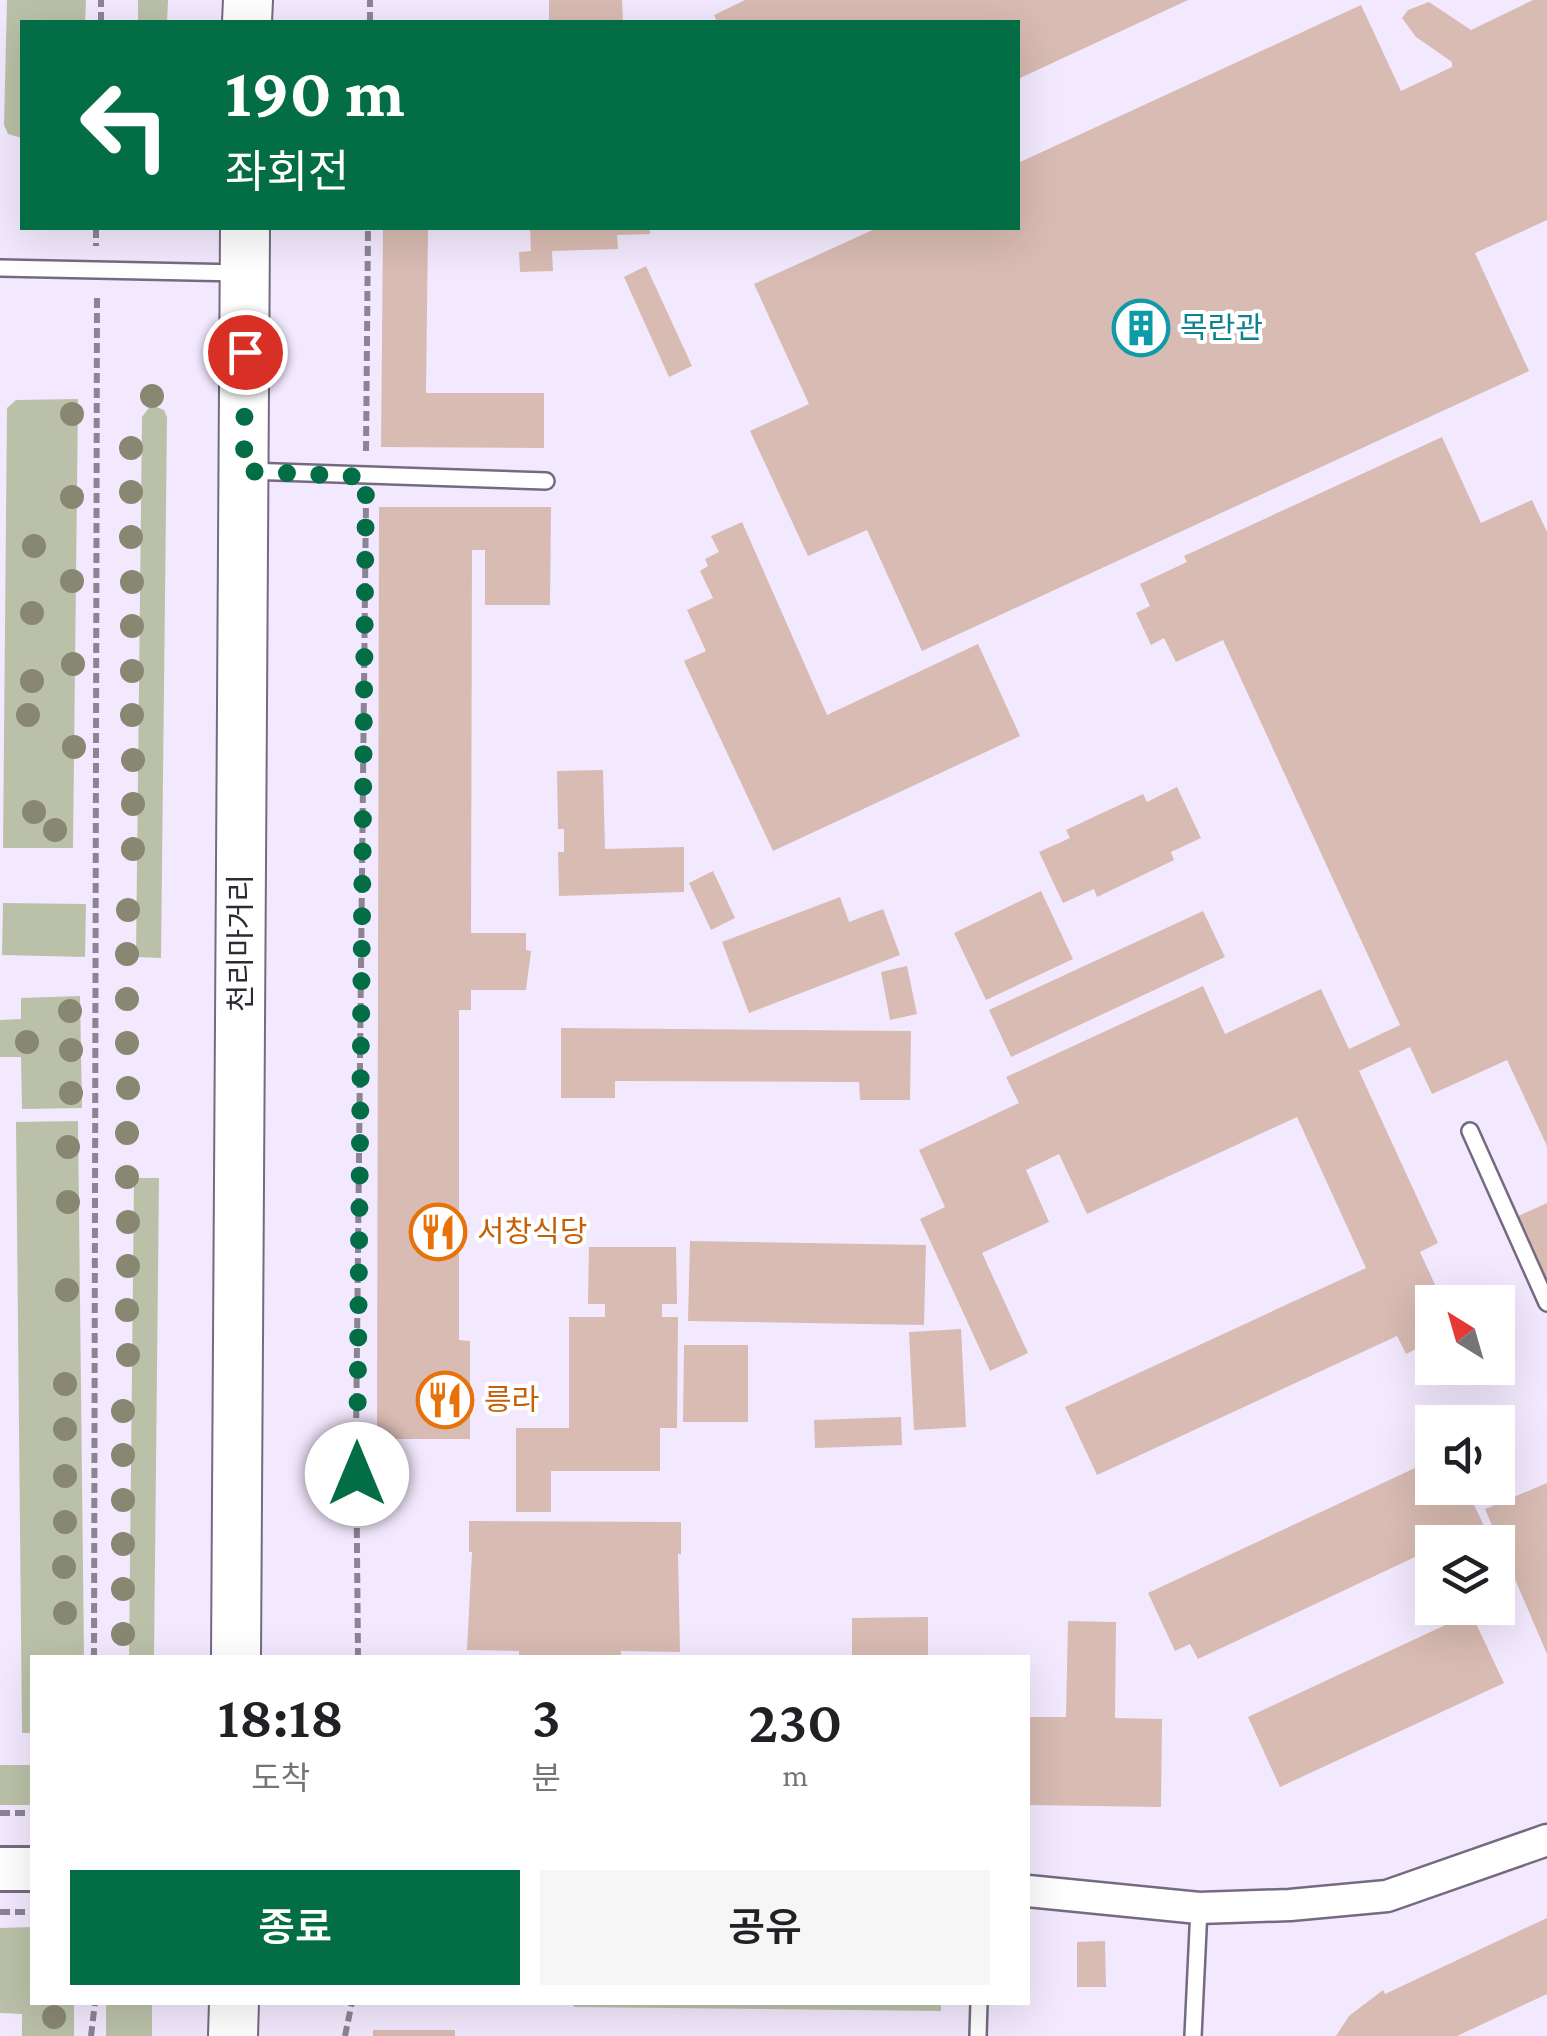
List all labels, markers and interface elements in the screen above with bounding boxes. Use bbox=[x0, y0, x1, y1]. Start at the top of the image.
text: 190 m bbox=[225, 53, 405, 131]
icon: left bbox=[60, 60, 190, 190]
text: 좌회전 bbox=[225, 147, 349, 197]
building icon: 목란관 bbox=[1111, 298, 1171, 358]
pin bbox=[203, 310, 288, 395]
place label: 목란관 bbox=[1180, 311, 1263, 344]
icon: arrive bbox=[218, 325, 273, 380]
street label: 천리마거리 bbox=[224, 874, 257, 1012]
restaurant icon: 서창식당 bbox=[408, 1202, 468, 1262]
place label: 서창식당 bbox=[477, 1215, 587, 1248]
north arrow bbox=[1415, 1285, 1515, 1385]
map controls bbox=[1415, 1285, 1515, 1625]
restaurant icon: 릉라 bbox=[415, 1370, 475, 1430]
place label: 릉라 bbox=[484, 1383, 540, 1416]
button: sound bbox=[1415, 1405, 1515, 1505]
position arrow bbox=[305, 1422, 409, 1526]
button: layers bbox=[1415, 1525, 1515, 1625]
text: 18:18 bbox=[217, 1683, 344, 1750]
text: 3 bbox=[532, 1683, 561, 1750]
text: 230 bbox=[748, 1688, 842, 1755]
text: m bbox=[783, 1757, 808, 1793]
text: 도착 bbox=[251, 1760, 310, 1796]
text: 분 bbox=[531, 1760, 561, 1796]
button: 종료 bbox=[70, 1870, 520, 1985]
button: 공유 bbox=[540, 1870, 990, 1985]

